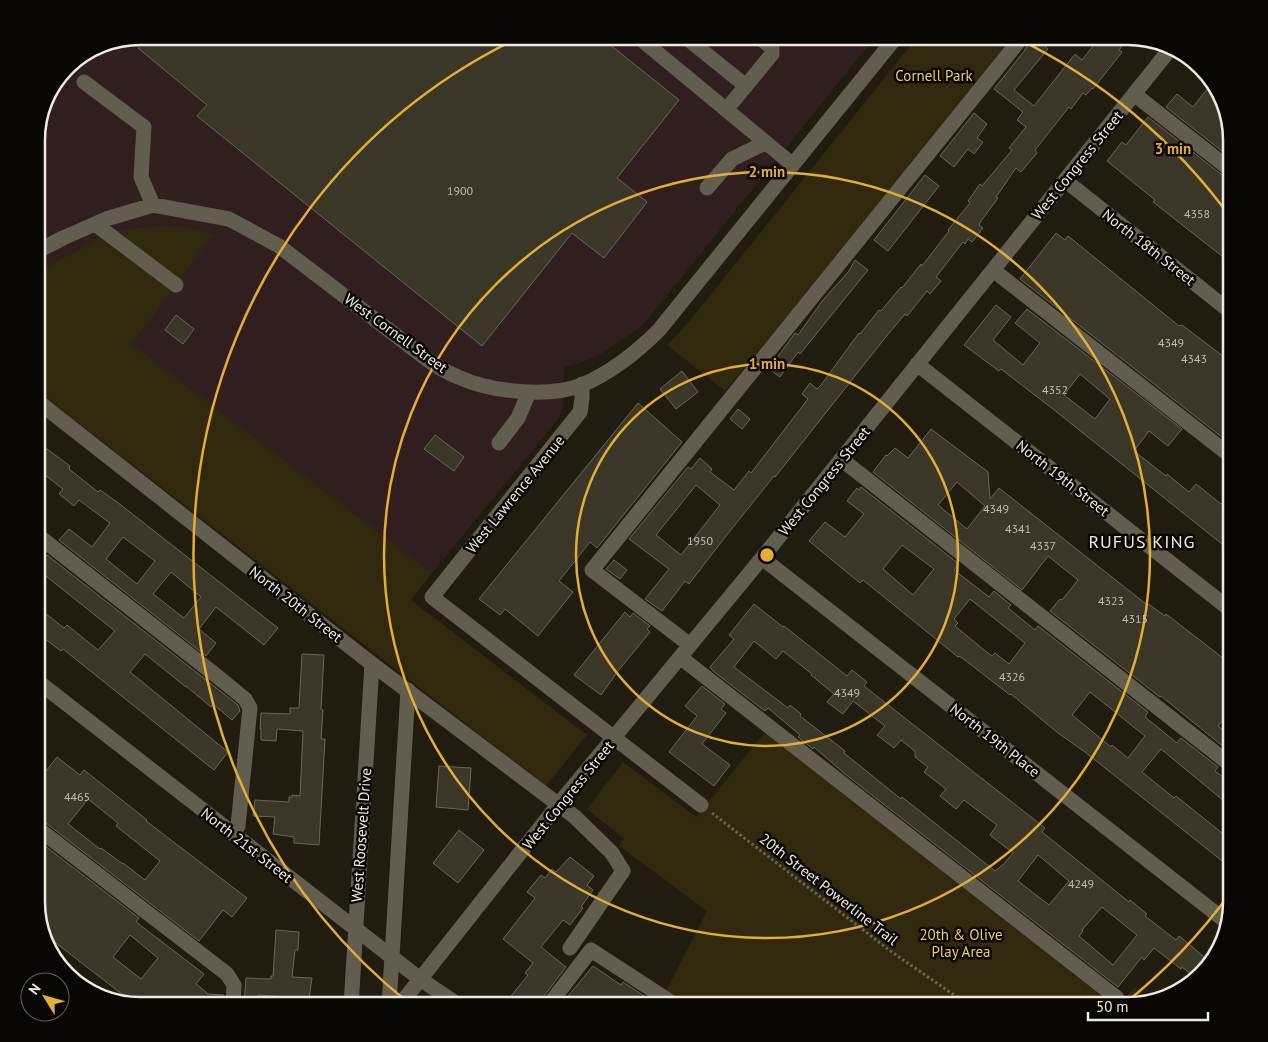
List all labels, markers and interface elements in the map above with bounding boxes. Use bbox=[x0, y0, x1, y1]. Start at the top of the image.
park label: Cornell Park bbox=[895, 66, 973, 85]
street label: West Congress Street bbox=[1027, 107, 1127, 223]
text: 3 min bbox=[1155, 139, 1191, 158]
text: 2 min bbox=[749, 162, 785, 181]
house number: 1900 bbox=[447, 183, 474, 198]
street label: North 18th Street bbox=[1099, 205, 1199, 289]
house number: 4358 bbox=[1184, 206, 1210, 221]
street label: West Cornell Street bbox=[341, 289, 451, 377]
house number: 4349 bbox=[1158, 335, 1184, 350]
house number: 4343 bbox=[1181, 351, 1207, 366]
text: 1 min bbox=[749, 354, 785, 373]
house number: 4352 bbox=[1042, 382, 1068, 397]
street label: West Congress Street bbox=[774, 423, 874, 539]
street label: West Lawrence Avenue bbox=[462, 431, 568, 557]
street label: North 19th Street bbox=[1013, 436, 1113, 520]
house number: 4349 bbox=[983, 501, 1009, 516]
house number: 4341 bbox=[1005, 521, 1031, 536]
district label: RUFUS KING bbox=[1088, 530, 1196, 553]
house number: 1950 bbox=[687, 533, 714, 548]
house number: 4337 bbox=[1030, 538, 1056, 553]
centre of rings bbox=[758, 546, 776, 564]
street label: North 20th Street bbox=[246, 562, 346, 646]
house number: 4323 bbox=[1098, 593, 1124, 608]
house number: 4315 bbox=[1122, 611, 1148, 626]
house number: 4326 bbox=[999, 669, 1025, 684]
house number: 4349 bbox=[834, 685, 860, 700]
street label: North 19th Place bbox=[946, 699, 1044, 781]
street label: West Congress Street bbox=[518, 737, 618, 853]
street label: West Roosevelt Drive bbox=[347, 767, 375, 903]
house number: 4465 bbox=[64, 789, 90, 804]
street label: North 21st Street bbox=[197, 803, 297, 887]
street label: 20th Street Powerline Trail bbox=[756, 829, 903, 949]
house number: 4249 bbox=[1068, 876, 1094, 891]
park label: 20th & Olive Play Area bbox=[919, 925, 1003, 961]
north arrow bbox=[20, 972, 70, 1022]
text: N bbox=[25, 980, 45, 998]
scale bar bbox=[1088, 990, 1208, 1022]
text: 50 m bbox=[1096, 997, 1129, 1016]

